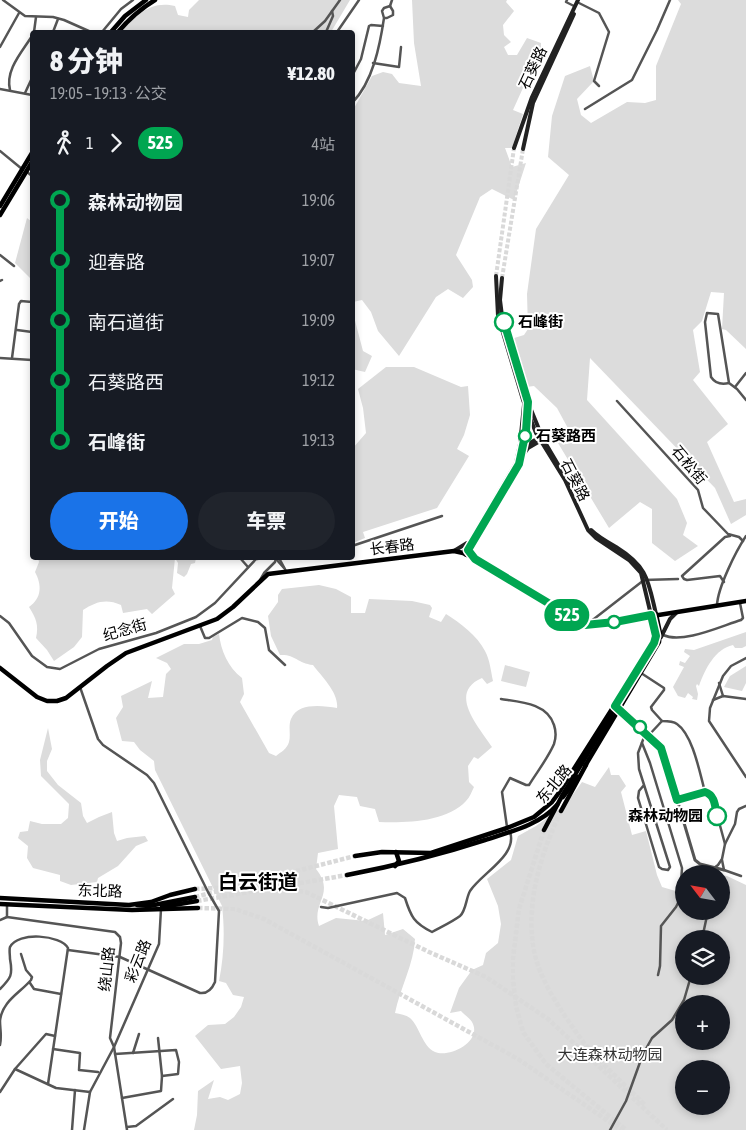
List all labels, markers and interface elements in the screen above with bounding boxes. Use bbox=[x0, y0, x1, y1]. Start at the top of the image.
street label: 石葵路 bbox=[515, 44, 550, 92]
text: 8 分钟 bbox=[50, 45, 123, 77]
text: ¥12.80 bbox=[287, 62, 335, 84]
text: 19:05 – 19:13 · 公交 bbox=[50, 84, 167, 102]
icon: walk bbox=[50, 129, 78, 157]
icon: forward bbox=[102, 129, 130, 157]
text: 525 bbox=[148, 132, 173, 153]
text: 1 bbox=[86, 134, 94, 152]
text: 4站 bbox=[311, 135, 335, 153]
text: 森林动物园 bbox=[88, 191, 183, 213]
text: 19:06 bbox=[302, 191, 335, 209]
text: 迎春路 bbox=[88, 251, 145, 273]
text: 19:07 bbox=[302, 251, 335, 269]
text: 南石道街 bbox=[88, 311, 164, 333]
text: 19:09 bbox=[302, 311, 335, 329]
marker: 石峰街 bbox=[494, 312, 514, 332]
place label: 石峰街 bbox=[518, 313, 563, 330]
text: 石葵路西 bbox=[88, 371, 164, 393]
text: 19:12 bbox=[302, 371, 335, 389]
place label: 石葵路西 bbox=[536, 427, 596, 444]
marker: 石葵路西 bbox=[518, 429, 532, 443]
text: 石峰街 bbox=[88, 431, 145, 453]
text: 19:13 bbox=[302, 431, 335, 449]
street label: 石松街 bbox=[668, 442, 710, 487]
street label: 石葵路 bbox=[558, 456, 593, 504]
button: 开始 bbox=[50, 492, 188, 550]
button: 车票 bbox=[198, 492, 335, 550]
street label: 长春路 bbox=[369, 535, 415, 558]
line badge: 525 bbox=[538, 599, 596, 631]
text: 525 bbox=[554, 604, 580, 625]
street label: 纪念街 bbox=[101, 615, 149, 644]
unlabelled marker bbox=[607, 615, 621, 629]
unlabelled marker bbox=[633, 720, 647, 734]
street label: 东北路 bbox=[533, 761, 575, 806]
marker: 森林动物园 bbox=[707, 806, 727, 826]
place label: 森林动物园 bbox=[628, 807, 703, 824]
north arrow bbox=[675, 865, 730, 920]
map controls bbox=[675, 865, 730, 1115]
district label: 白云街道 bbox=[218, 870, 298, 893]
street label: 东北路 bbox=[77, 881, 123, 900]
button: layers bbox=[675, 930, 730, 985]
street label: 彩云路 bbox=[121, 937, 154, 985]
street label: 绕山路 bbox=[96, 946, 117, 992]
button: + bbox=[675, 995, 730, 1050]
park label: 大连森林动物园 bbox=[557, 1046, 663, 1063]
button: − bbox=[675, 1060, 730, 1115]

